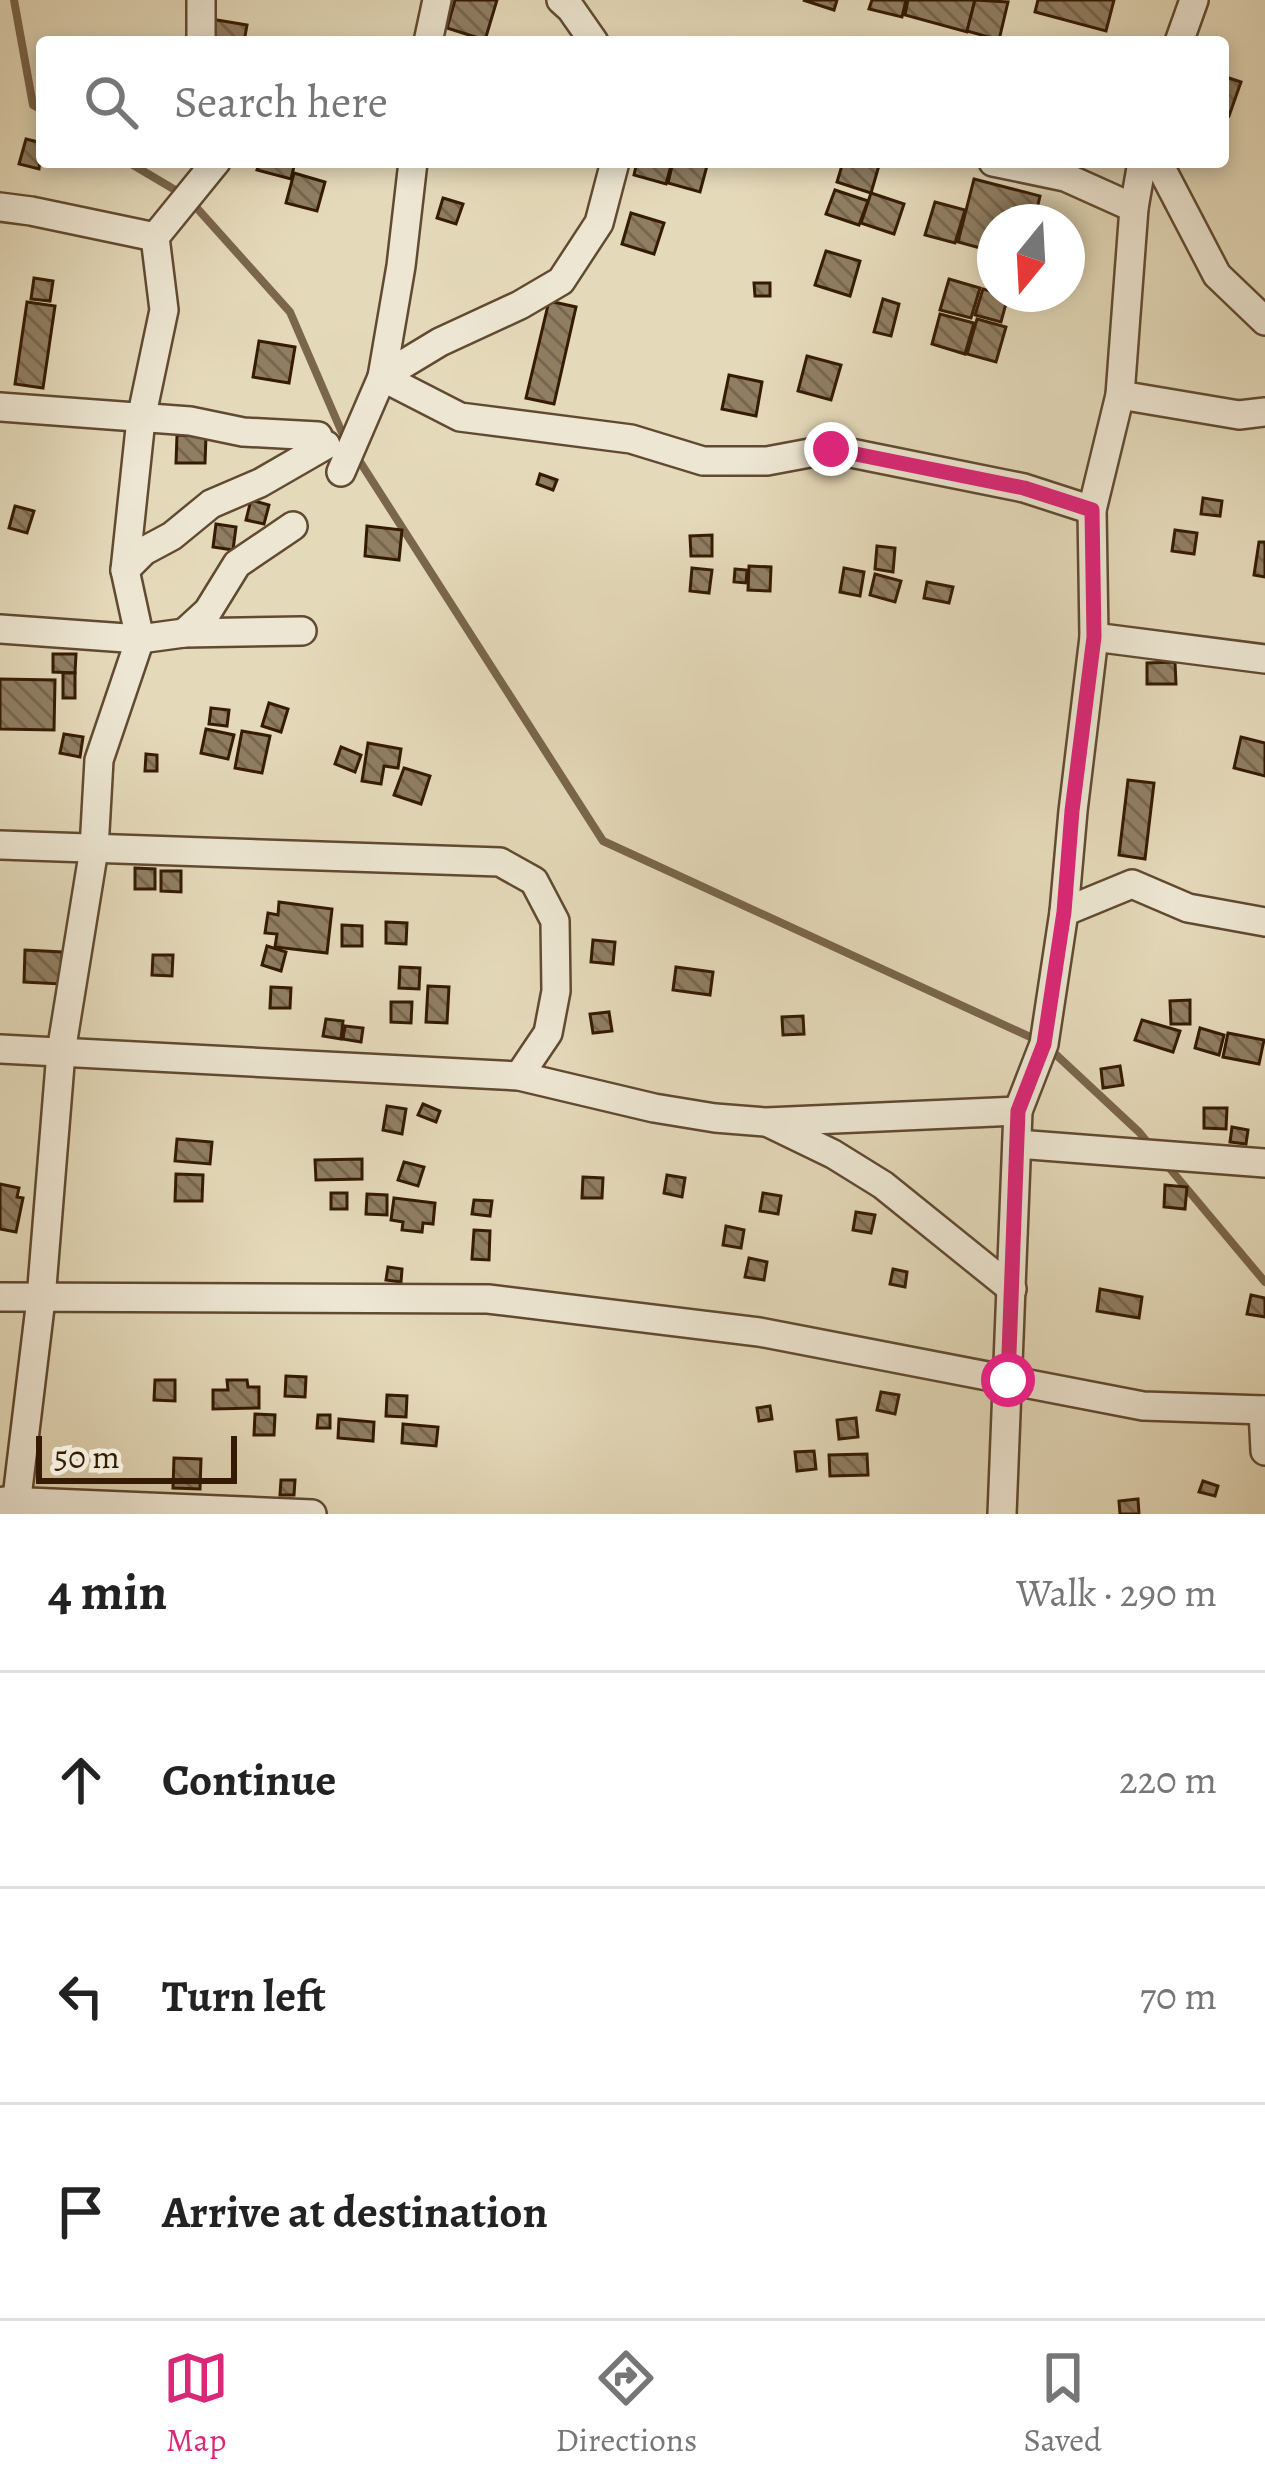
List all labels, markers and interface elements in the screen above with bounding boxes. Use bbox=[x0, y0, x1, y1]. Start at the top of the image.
search box bbox=[36, 36, 1229, 168]
icon: search bbox=[78, 69, 144, 135]
text: Search here bbox=[174, 71, 388, 133]
north arrow bbox=[977, 204, 1085, 312]
route end bbox=[804, 422, 858, 476]
route start bbox=[981, 1353, 1035, 1407]
scale bar bbox=[36, 1430, 237, 1483]
text: 50 m bbox=[54, 1434, 120, 1479]
text: 4 min bbox=[48, 1557, 167, 1627]
text: Walk · 290 m bbox=[1016, 1566, 1217, 1619]
icon: ahead bbox=[48, 1747, 114, 1813]
text: Continue bbox=[162, 1749, 336, 1811]
text: 220 m bbox=[1119, 1753, 1217, 1806]
icon: left bbox=[48, 1963, 114, 2029]
text: Turn left bbox=[162, 1965, 326, 2027]
text: 70 m bbox=[1140, 1969, 1217, 2022]
icon: arrive bbox=[48, 2179, 114, 2245]
text: Arrive at destination bbox=[162, 2181, 548, 2243]
tab: Map bbox=[163, 2345, 229, 2462]
tab: Directions bbox=[556, 2345, 697, 2462]
tab: Saved bbox=[1024, 2345, 1102, 2462]

